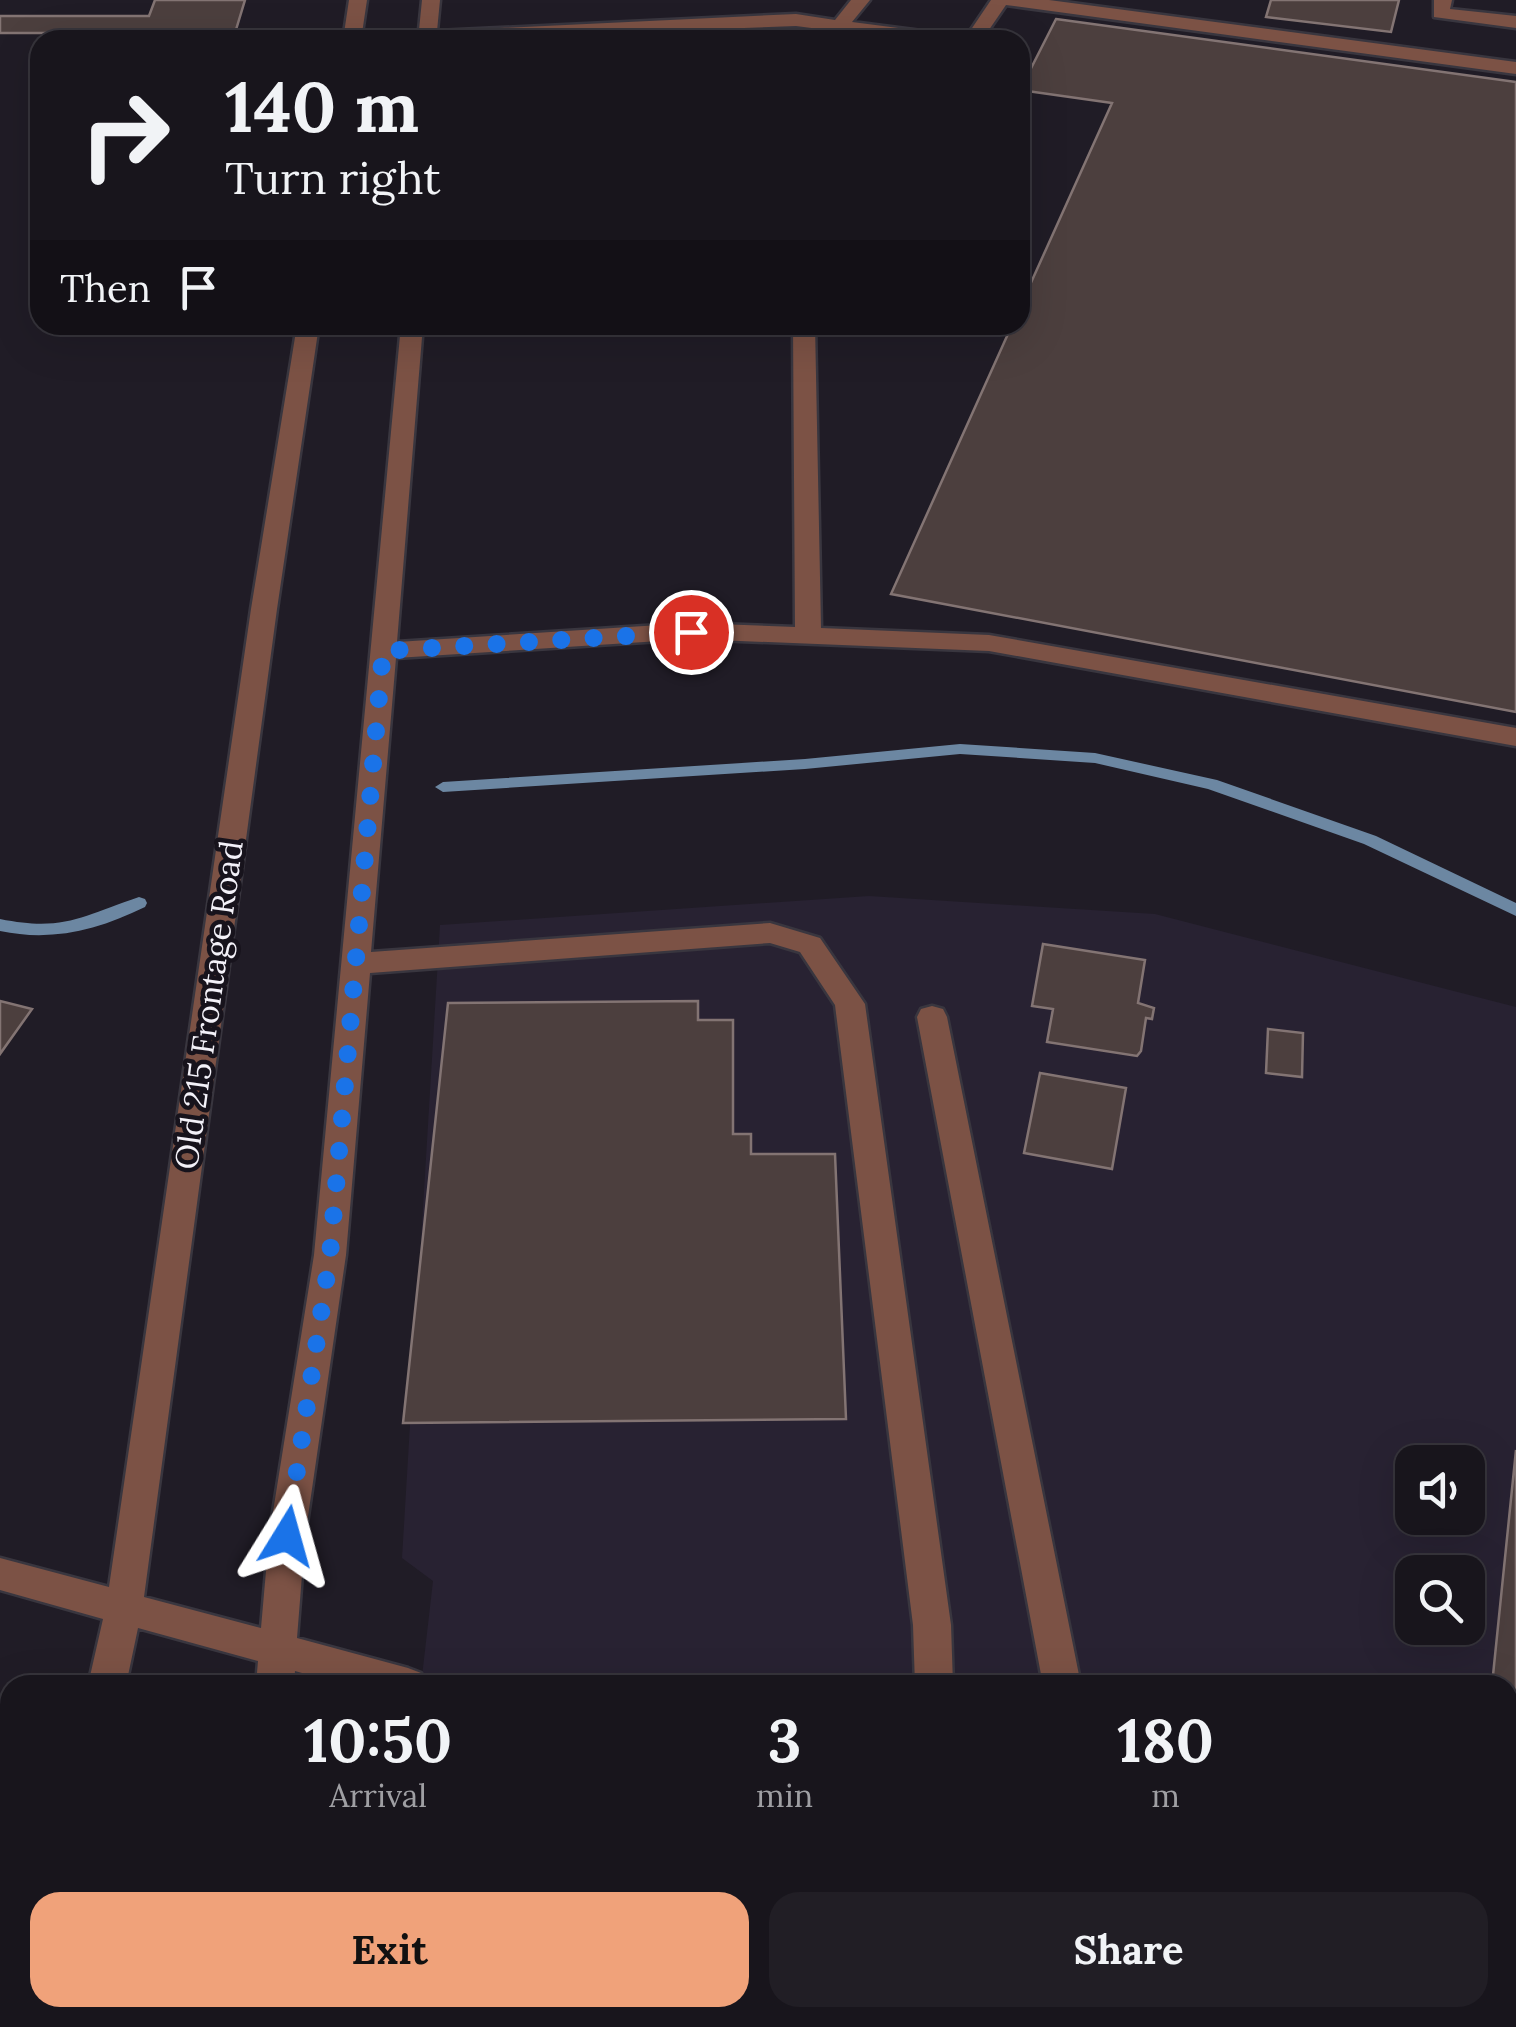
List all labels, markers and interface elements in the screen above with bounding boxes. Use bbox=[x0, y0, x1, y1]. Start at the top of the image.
text: 140 m bbox=[225, 62, 419, 151]
icon: right bbox=[60, 70, 190, 200]
text: Turn right bbox=[225, 149, 441, 206]
icon: arrive bbox=[171, 260, 226, 315]
text: Then bbox=[60, 264, 151, 312]
pin bbox=[649, 590, 734, 675]
icon: arrive bbox=[664, 605, 719, 660]
street label: Old 215 Frontage Road bbox=[165, 838, 252, 1172]
map controls bbox=[1395, 1445, 1485, 1645]
button: sound bbox=[1395, 1445, 1485, 1535]
position arrow bbox=[235, 1484, 339, 1588]
button: search bbox=[1395, 1555, 1485, 1645]
text: 10:50 bbox=[304, 1702, 452, 1778]
text: 3 bbox=[768, 1702, 801, 1778]
text: 180 bbox=[1117, 1702, 1214, 1778]
text: Arrival bbox=[329, 1775, 427, 1816]
text: min bbox=[756, 1775, 813, 1816]
text: m bbox=[1151, 1775, 1180, 1816]
button: Exit bbox=[30, 1892, 749, 2007]
button: Share bbox=[769, 1892, 1488, 2007]

